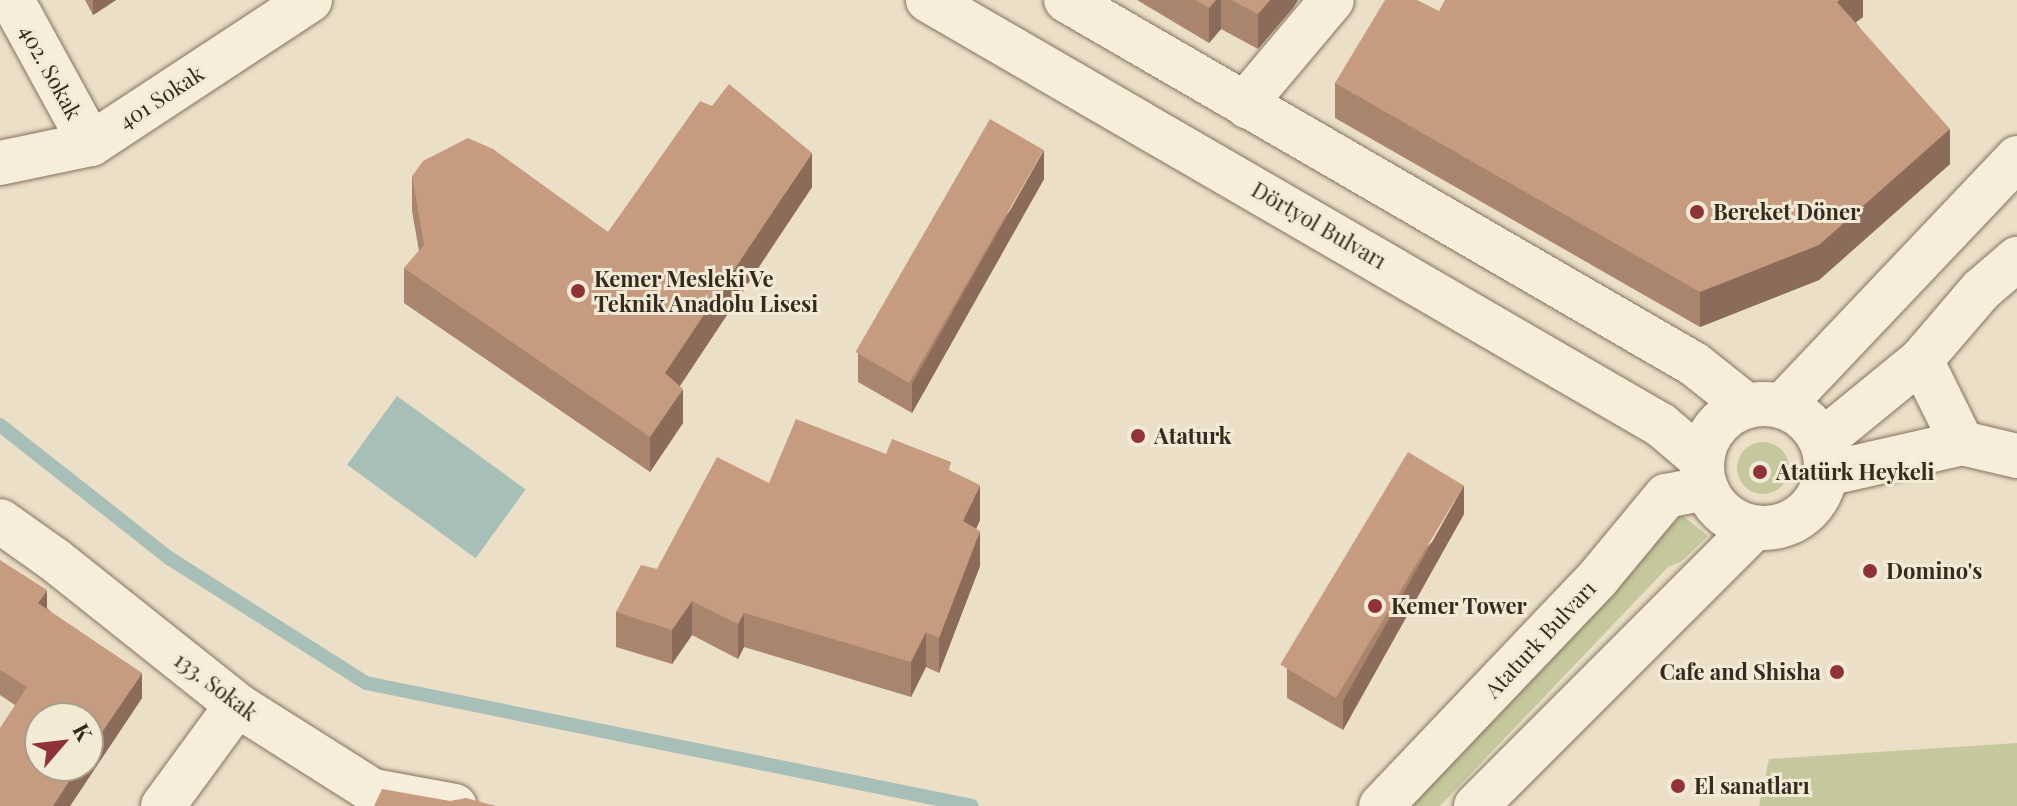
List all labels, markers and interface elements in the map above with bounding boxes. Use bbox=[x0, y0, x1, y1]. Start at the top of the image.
street label: 402. Sokak bbox=[14, 20, 88, 124]
street label: 401 Sokak bbox=[113, 60, 209, 134]
street label: Dörtyol Bulvarı bbox=[1247, 176, 1391, 274]
place label: Bereket Döner bbox=[1713, 199, 1860, 225]
marker: Bereket Döner bbox=[1688, 203, 1706, 221]
place label: Kemer Mesleki Ve Teknik Anadolu Lisesi bbox=[594, 265, 819, 316]
marker: Kemer Mesleki Ve Teknik Anadolu Lisesi bbox=[569, 282, 587, 300]
place label: Ataturk bbox=[1154, 423, 1231, 449]
marker: Ataturk bbox=[1129, 427, 1147, 445]
place label: Atatürk Heykeli bbox=[1776, 459, 1935, 485]
marker: Atatürk Heykeli bbox=[1751, 463, 1769, 481]
place label: Domino's bbox=[1886, 558, 1982, 584]
marker: Domino's bbox=[1861, 562, 1879, 580]
street label: Ataturk Bulvarı bbox=[1479, 575, 1601, 703]
place label: Kemer Tower bbox=[1391, 593, 1528, 619]
marker: Kemer Tower bbox=[1366, 597, 1384, 615]
street label: 133. Sokak bbox=[169, 646, 263, 726]
place label: Cafe and Shisha bbox=[1659, 659, 1821, 685]
marker: Cafe and Shisha bbox=[1828, 663, 1846, 681]
north arrow bbox=[24, 702, 104, 782]
text: K bbox=[66, 718, 100, 746]
place label: El sanatları bbox=[1694, 773, 1810, 799]
marker: El sanatları bbox=[1669, 777, 1687, 795]

